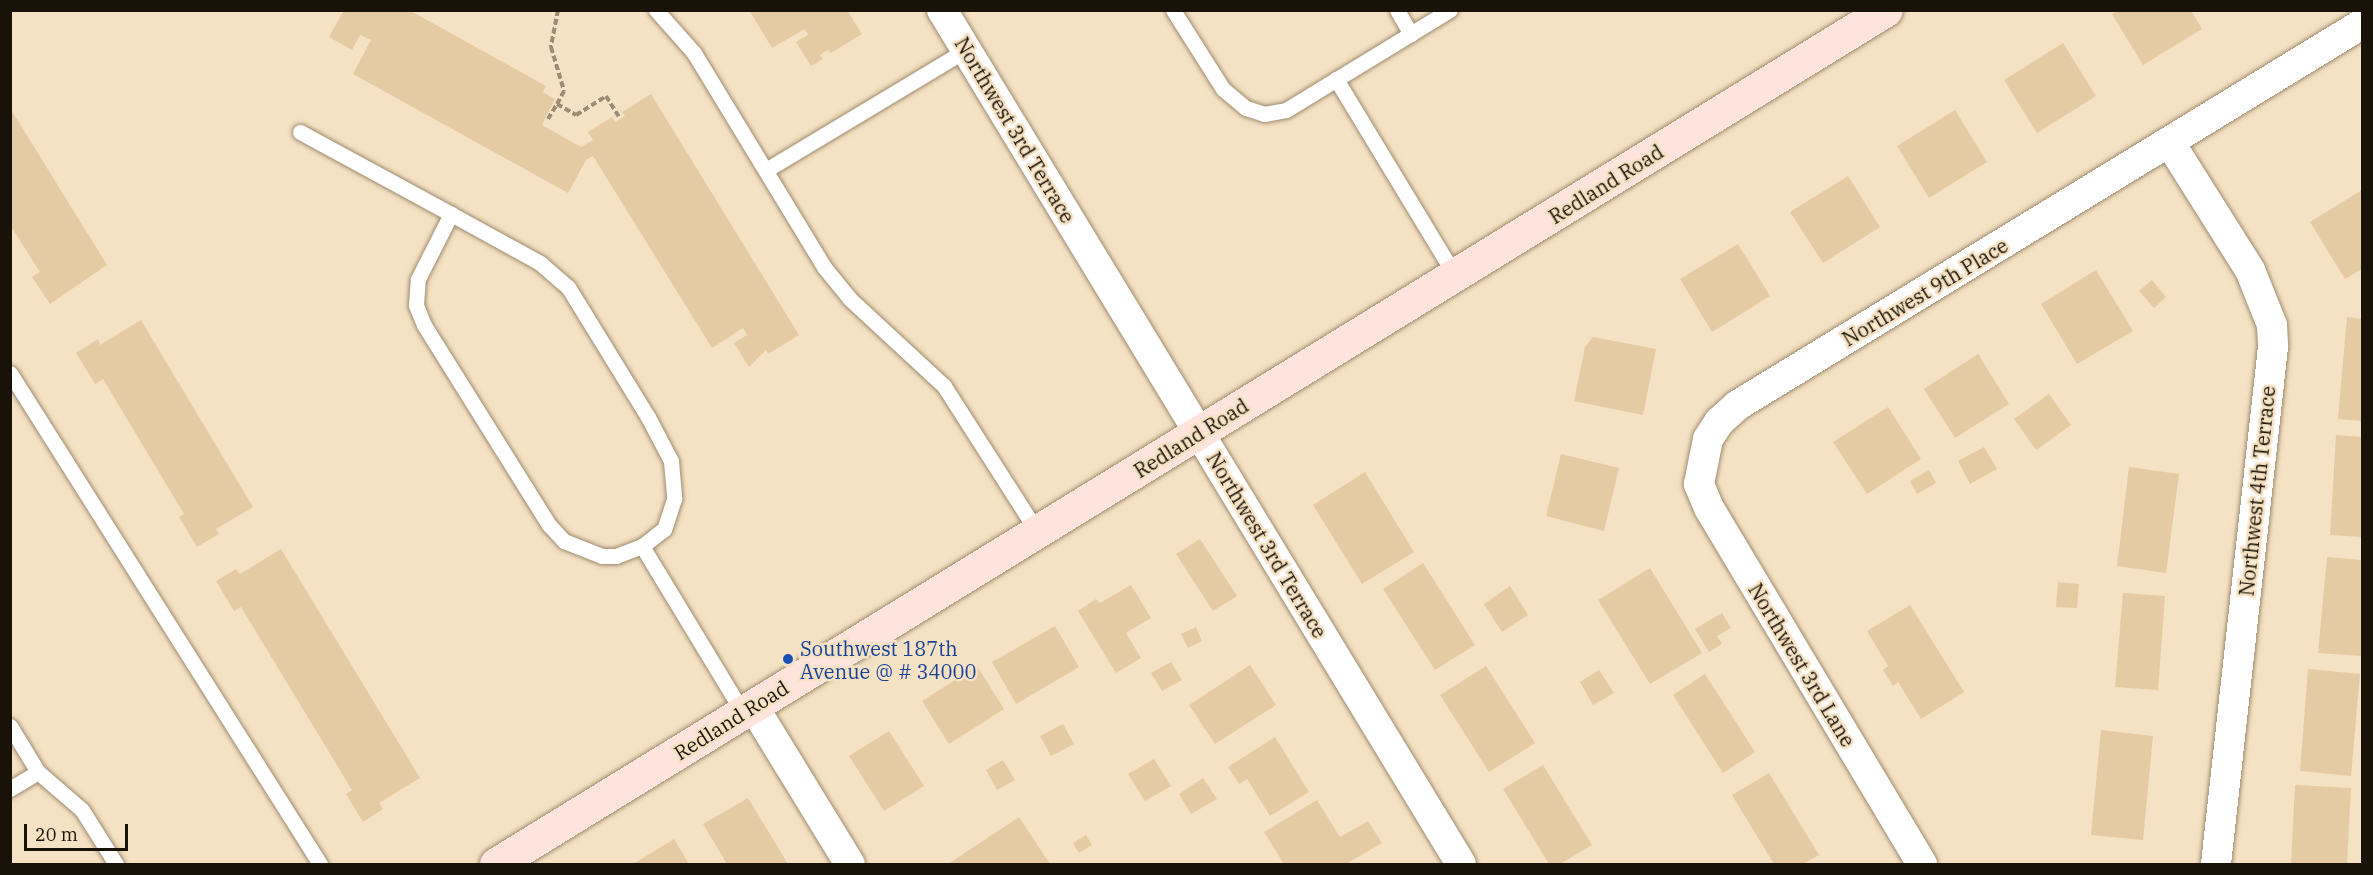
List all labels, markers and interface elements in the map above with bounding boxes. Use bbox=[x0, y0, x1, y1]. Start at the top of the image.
street label: Northwest 3rd Terrace bbox=[950, 33, 1080, 227]
street label: Redland Road bbox=[1544, 139, 1668, 229]
street label: Northwest 9th Place bbox=[1838, 233, 2012, 351]
street label: Northwest 4th Terrace bbox=[2234, 385, 2280, 597]
street label: Redland Road bbox=[1129, 393, 1253, 483]
street label: Northwest 3rd Terrace bbox=[1202, 448, 1332, 642]
street label: Northwest 3rd Lane bbox=[1744, 579, 1860, 751]
place label: Southwest 187th Avenue @ # 34000 bbox=[800, 636, 977, 683]
marker: Southwest 187th Avenue @ # 34000 bbox=[781, 652, 795, 666]
street label: Redland Road bbox=[669, 675, 793, 765]
scale bar bbox=[27, 812, 130, 850]
text: 20 m bbox=[35, 823, 78, 846]

